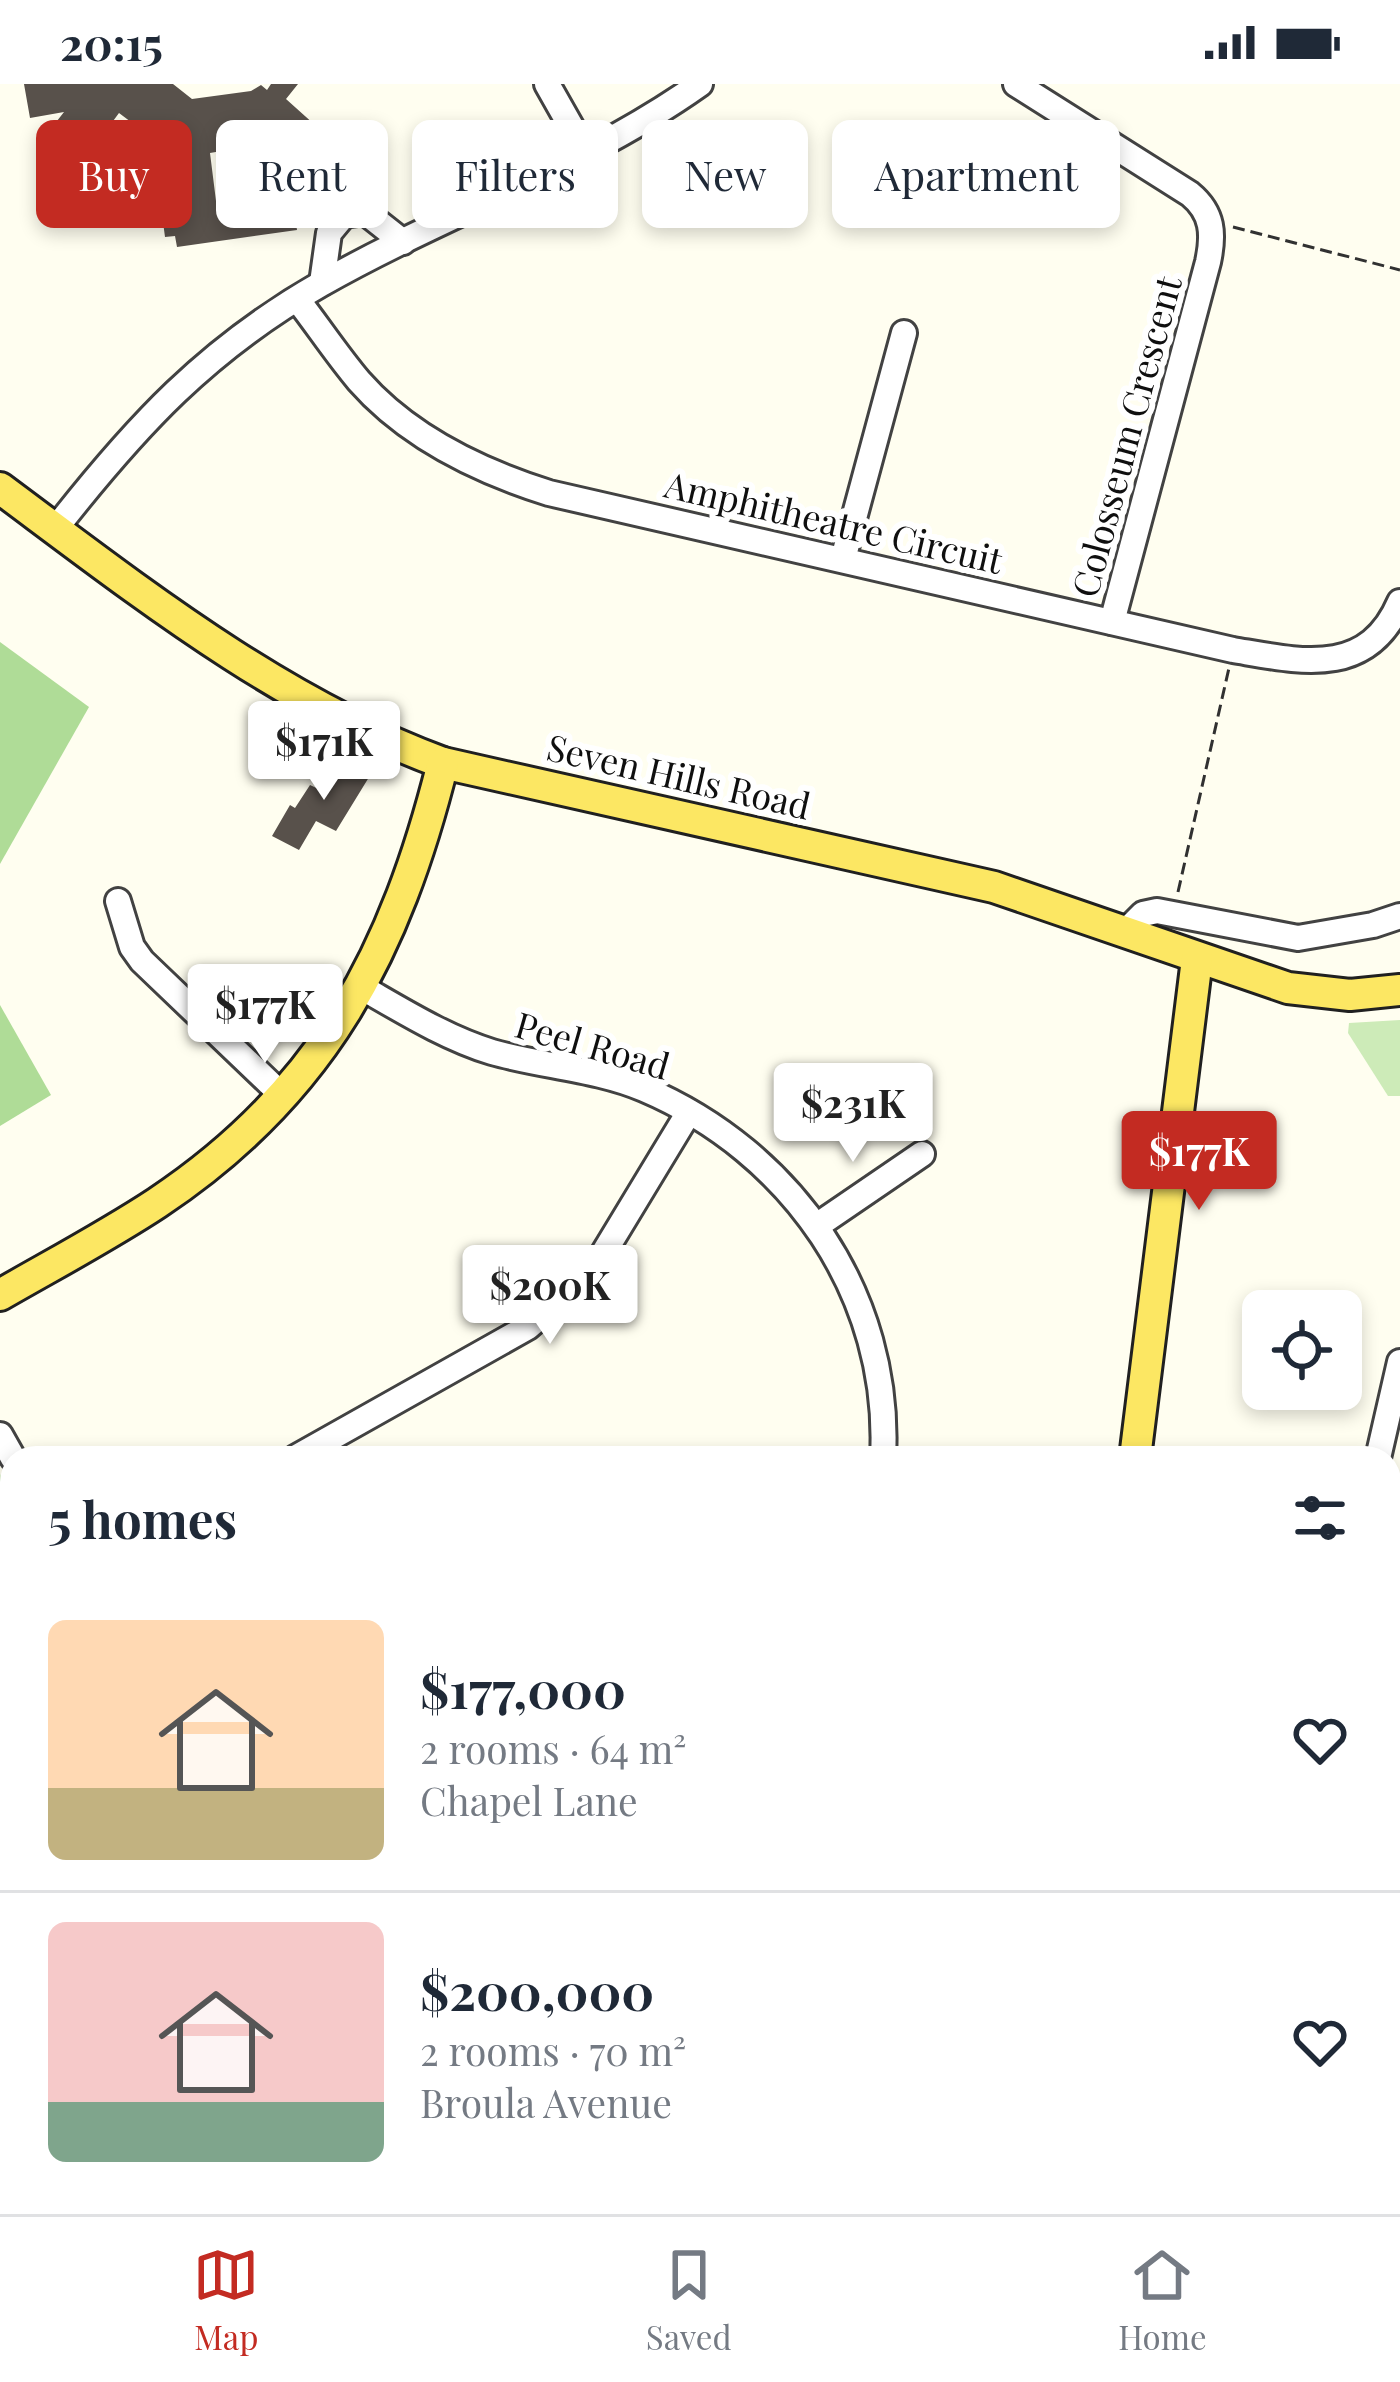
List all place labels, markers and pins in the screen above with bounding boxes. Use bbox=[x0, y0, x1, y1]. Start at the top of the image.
pin: $171K bbox=[240, 701, 408, 803]
pin: $177K bbox=[181, 964, 349, 1066]
pin: $231K bbox=[769, 1063, 937, 1165]
pin: $177K bbox=[1115, 1111, 1283, 1213]
pin: $200K bbox=[466, 1245, 634, 1347]

